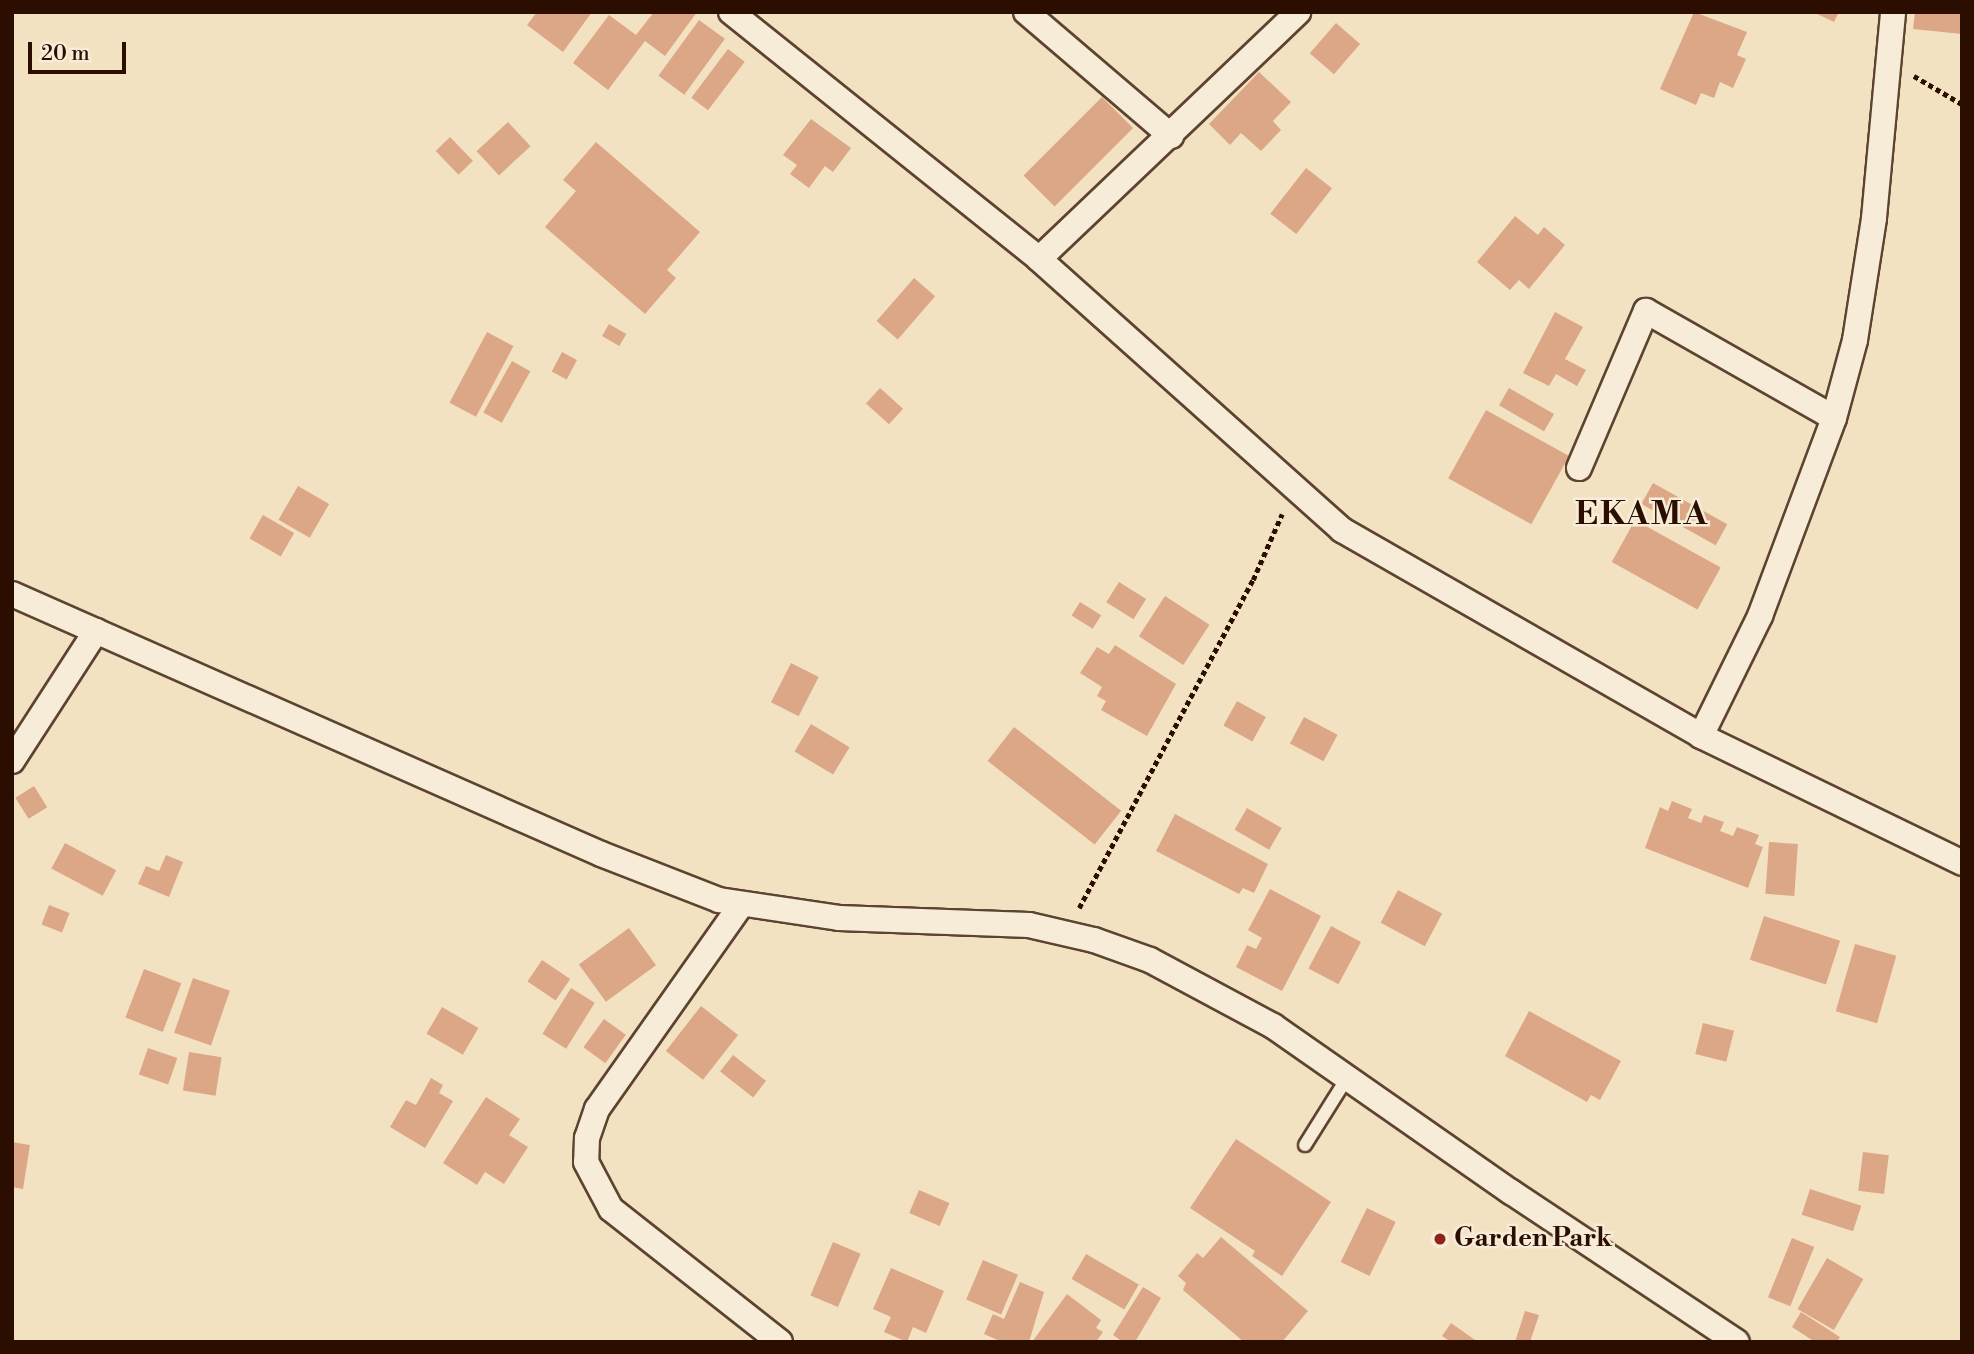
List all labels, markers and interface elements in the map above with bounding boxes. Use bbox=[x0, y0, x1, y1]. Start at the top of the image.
scale bar bbox=[32, 28, 130, 72]
text: 20 m bbox=[41, 41, 90, 67]
district label: EKAMA bbox=[1576, 495, 1708, 535]
place label: Garden Park bbox=[1454, 1223, 1612, 1255]
marker: Garden Park bbox=[1432, 1231, 1448, 1247]

